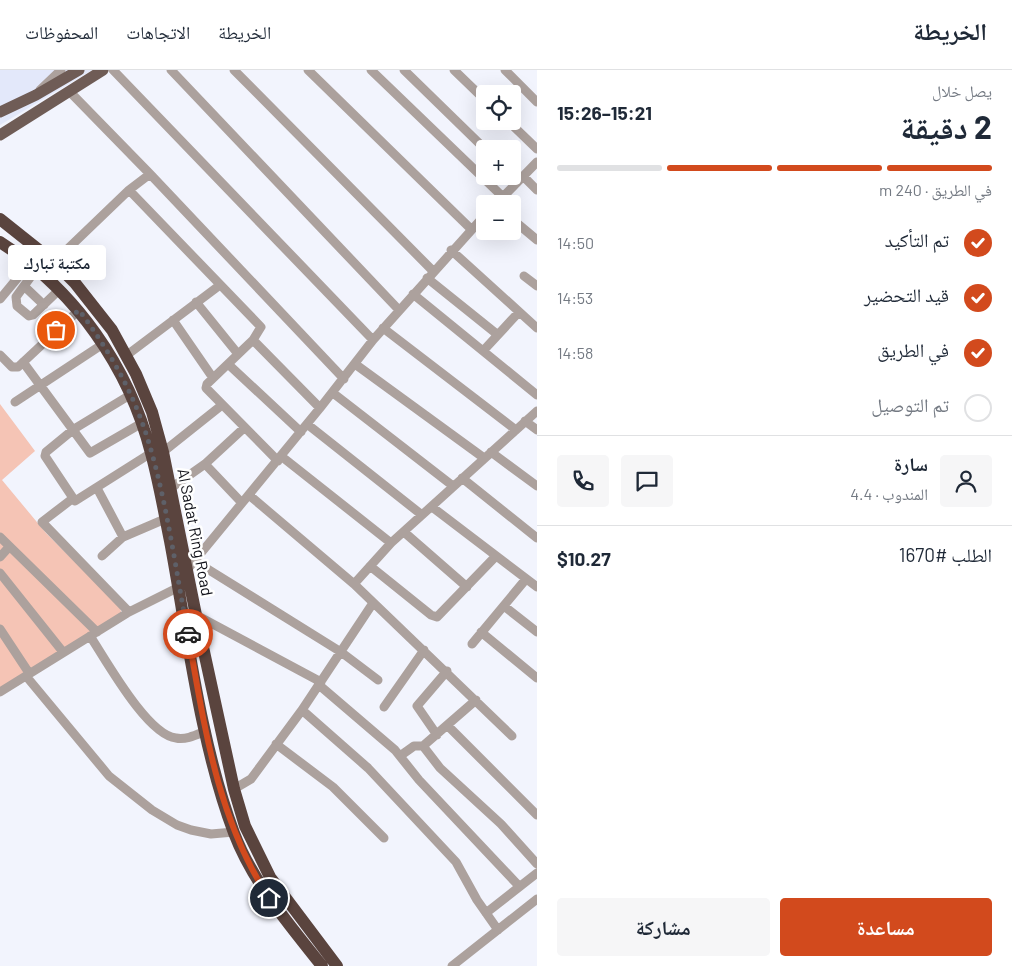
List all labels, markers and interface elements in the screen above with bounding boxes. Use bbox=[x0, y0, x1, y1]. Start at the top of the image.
text: الخريطة bbox=[913, 16, 987, 45]
text: المحفوظات bbox=[25, 21, 98, 43]
text: الاتجاهات bbox=[126, 21, 190, 43]
text: الخريطة bbox=[218, 21, 271, 43]
text: يصل خلال bbox=[932, 81, 992, 100]
map controls bbox=[476, 85, 521, 240]
button: locate bbox=[476, 85, 521, 130]
text: 15:21–15:26 bbox=[557, 101, 652, 124]
text: 2 دقيقة bbox=[900, 107, 992, 145]
button: + bbox=[476, 140, 521, 185]
text: في الطريق · 240 m bbox=[879, 180, 992, 199]
button: − bbox=[476, 195, 521, 240]
text: تم التأكيد bbox=[885, 228, 949, 251]
icon: check bbox=[964, 229, 992, 257]
text: 14:50 bbox=[557, 233, 594, 252]
callout: مكتبة تبارك bbox=[7, 245, 105, 280]
text: مكتبة تبارك bbox=[24, 253, 90, 272]
text: قيد التحضير bbox=[864, 283, 949, 306]
icon: check bbox=[964, 284, 992, 312]
text: 14:53 bbox=[557, 288, 593, 307]
pin bbox=[35, 309, 77, 351]
icon: bag bbox=[42, 316, 70, 344]
text: في الطريق bbox=[877, 338, 949, 361]
icon: check bbox=[964, 339, 992, 367]
text: 14:58 bbox=[557, 343, 593, 362]
text: تم التوصيل bbox=[871, 393, 949, 416]
text: سارة bbox=[894, 452, 928, 475]
button: phone bbox=[557, 455, 609, 507]
button: chat bbox=[621, 455, 673, 507]
button: person bbox=[940, 455, 992, 507]
street label: Al Sadat Ring Road bbox=[174, 467, 218, 597]
text: المندوب · 4.4 bbox=[850, 484, 928, 503]
text: الطلب #1670 bbox=[899, 543, 992, 566]
text: $10.27 bbox=[557, 547, 611, 570]
courier bbox=[163, 609, 213, 659]
icon: car bbox=[174, 620, 202, 648]
pin bbox=[248, 877, 290, 919]
icon: home bbox=[255, 884, 283, 912]
button: مشاركة bbox=[557, 898, 770, 956]
button: مساعدة bbox=[780, 898, 992, 956]

